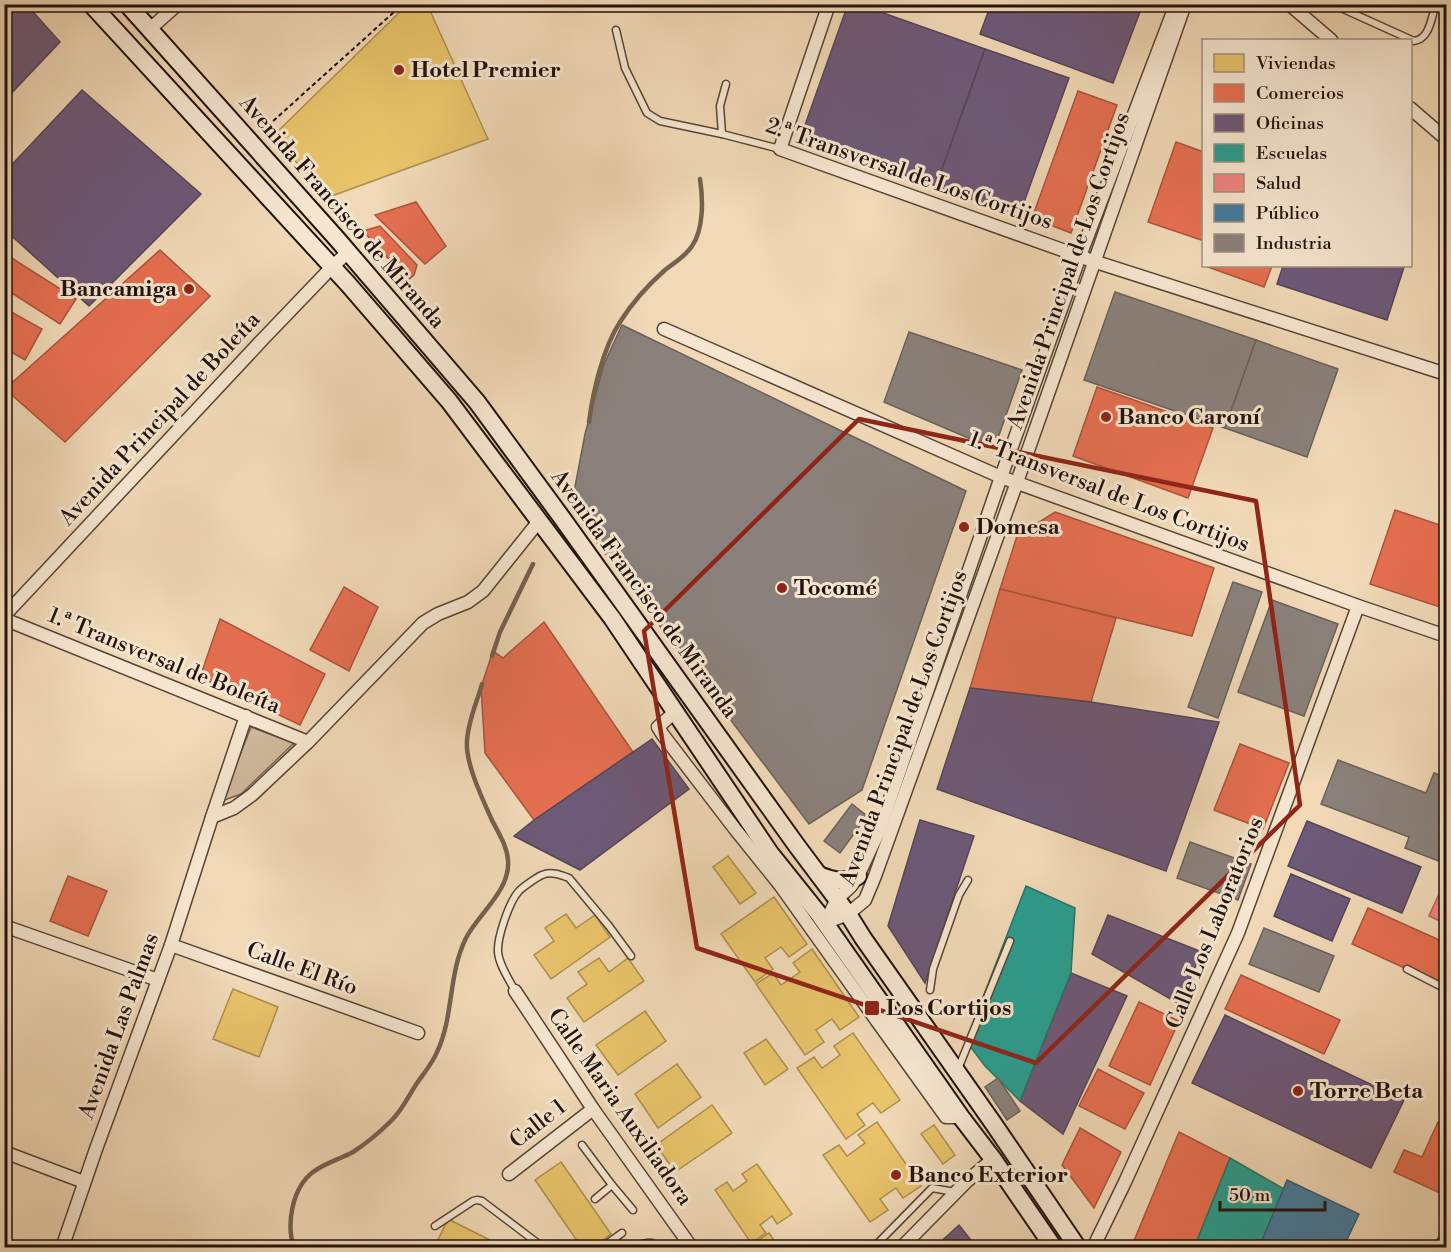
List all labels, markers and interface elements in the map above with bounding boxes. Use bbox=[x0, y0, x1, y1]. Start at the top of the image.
legend bbox=[1202, 39, 1412, 267]
text: Viviendas bbox=[1255, 52, 1336, 75]
place label: Hotel Premier bbox=[411, 57, 561, 84]
marker: Hotel Premier bbox=[392, 63, 406, 77]
text: Comercios bbox=[1256, 82, 1344, 105]
street label: Avenida Francisco de Miranda bbox=[233, 89, 451, 335]
street label: Avenida Principal de Los Cortijos bbox=[1002, 109, 1136, 434]
street label: 2.ª Transversal de Los Cortijos bbox=[762, 112, 1056, 236]
text: Oficinas bbox=[1256, 112, 1324, 135]
text: Escuelas bbox=[1256, 142, 1327, 165]
text: Salud bbox=[1256, 172, 1302, 195]
text: Público bbox=[1256, 202, 1319, 225]
text: Industria bbox=[1256, 232, 1333, 255]
place label: Bancamiga bbox=[60, 276, 178, 303]
marker: Bancamiga bbox=[182, 282, 196, 296]
street label: Avenida Principal de Boleíta bbox=[53, 306, 267, 532]
place label: Banco Caroní bbox=[1118, 404, 1262, 431]
marker: Banco Caroní bbox=[1099, 410, 1113, 424]
street label: 1.ª Transversal de Los Cortijos bbox=[965, 426, 1253, 558]
street label: Avenida Francisco de Miranda bbox=[544, 464, 744, 724]
place label: Domesa bbox=[976, 514, 1061, 541]
marker: Domesa bbox=[957, 520, 971, 534]
street label: Avenida Principal de Los Cortijos bbox=[834, 567, 974, 890]
place label: Tocomé bbox=[794, 575, 877, 602]
marker: Tocomé bbox=[775, 581, 789, 595]
street label: 1.ª Transversal de Boleíta bbox=[44, 602, 285, 720]
street label: Calle Los Laboratorios bbox=[1160, 813, 1270, 1033]
street label: Avenida Las Palmas bbox=[72, 929, 165, 1124]
street label: Calle El Río bbox=[243, 936, 361, 1002]
place label: Los Cortijos bbox=[886, 995, 1011, 1022]
marker: Los Cortijos bbox=[863, 999, 881, 1017]
street label: Calle Maria Auxiliadora bbox=[542, 1003, 699, 1212]
place label: Torre Beta bbox=[1310, 1078, 1424, 1105]
marker: Torre Beta bbox=[1291, 1084, 1305, 1098]
street label: Calle 1 bbox=[504, 1093, 572, 1154]
place label: Banco Exterior bbox=[908, 1162, 1068, 1189]
marker: Banco Exterior bbox=[889, 1168, 903, 1182]
scale bar bbox=[1220, 1174, 1325, 1212]
text: 50 m bbox=[1229, 1184, 1271, 1207]

